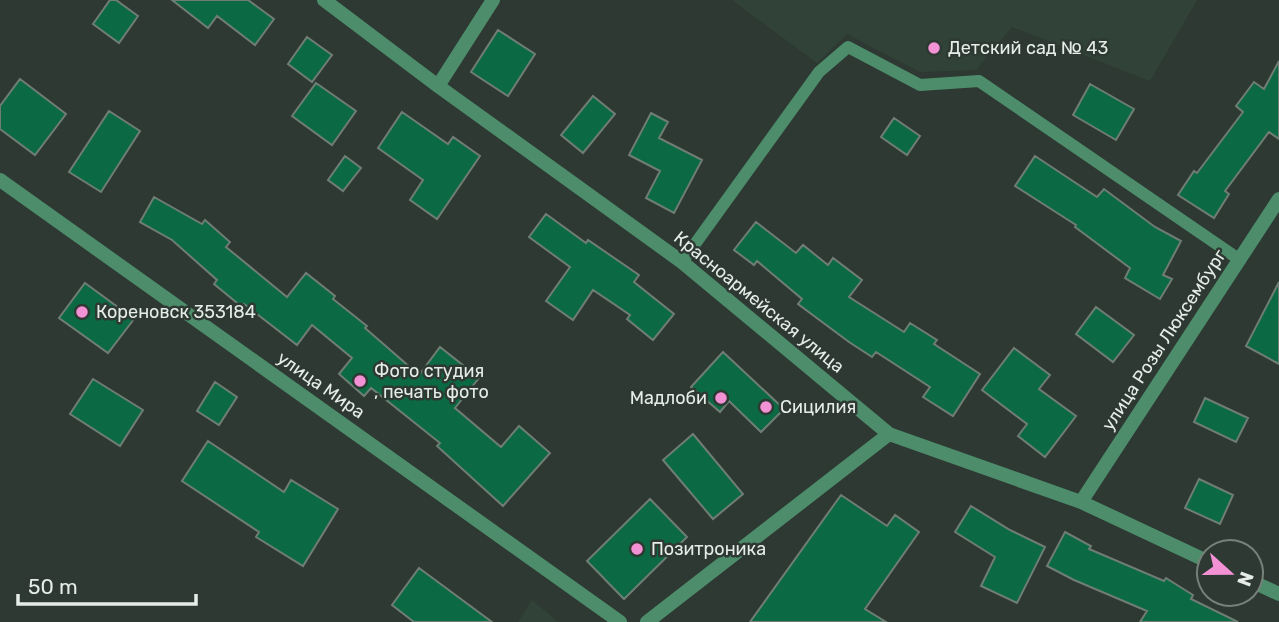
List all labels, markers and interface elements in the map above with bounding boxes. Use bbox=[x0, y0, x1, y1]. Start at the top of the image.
place label: Детский сад № 43 bbox=[948, 37, 1108, 59]
marker: Детский сад № 43 bbox=[926, 40, 942, 56]
street label: Красноармейская улица bbox=[669, 226, 849, 378]
street label: улица Розы Люксембург bbox=[1097, 245, 1231, 435]
place label: Кореновск 353184 bbox=[96, 301, 256, 323]
marker: Кореновск 353184 bbox=[74, 304, 90, 320]
street label: улица Мира bbox=[273, 347, 369, 423]
place label: Фото студия , печать фото bbox=[374, 360, 489, 403]
marker: Фото студия , печать фото bbox=[352, 373, 368, 389]
place label: Мадлоби bbox=[630, 387, 707, 409]
marker: Мадлоби bbox=[713, 390, 729, 406]
place label: Сицилия bbox=[780, 396, 856, 418]
marker: Сицилия bbox=[758, 399, 774, 415]
place label: Позитроника bbox=[651, 538, 766, 560]
north arrow bbox=[1195, 538, 1265, 608]
marker: Позитроника bbox=[629, 541, 645, 557]
scale bar bbox=[18, 562, 196, 606]
text: N bbox=[1232, 568, 1259, 589]
text: 50 m bbox=[28, 574, 78, 599]

